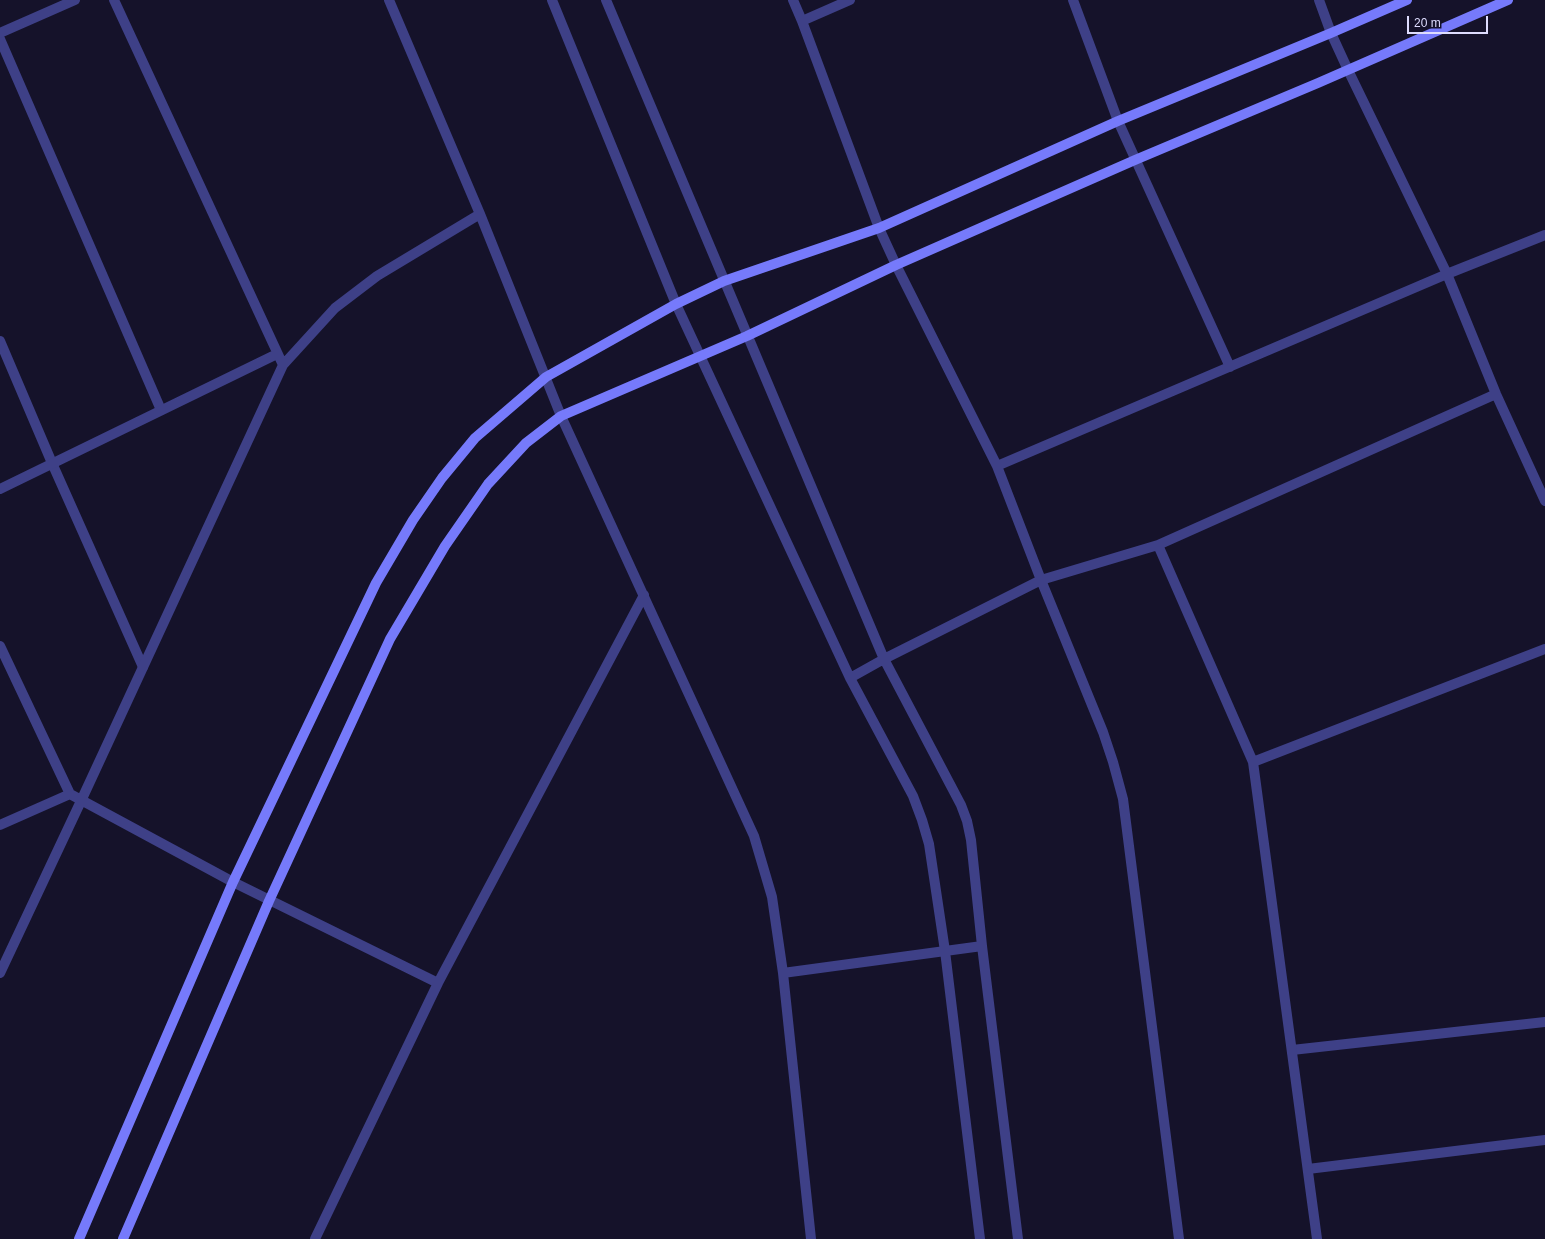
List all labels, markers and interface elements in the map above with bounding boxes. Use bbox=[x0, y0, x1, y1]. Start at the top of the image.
scale bar bbox=[1409, 8, 1490, 34]
text: 20 m bbox=[1414, 16, 1441, 30]

